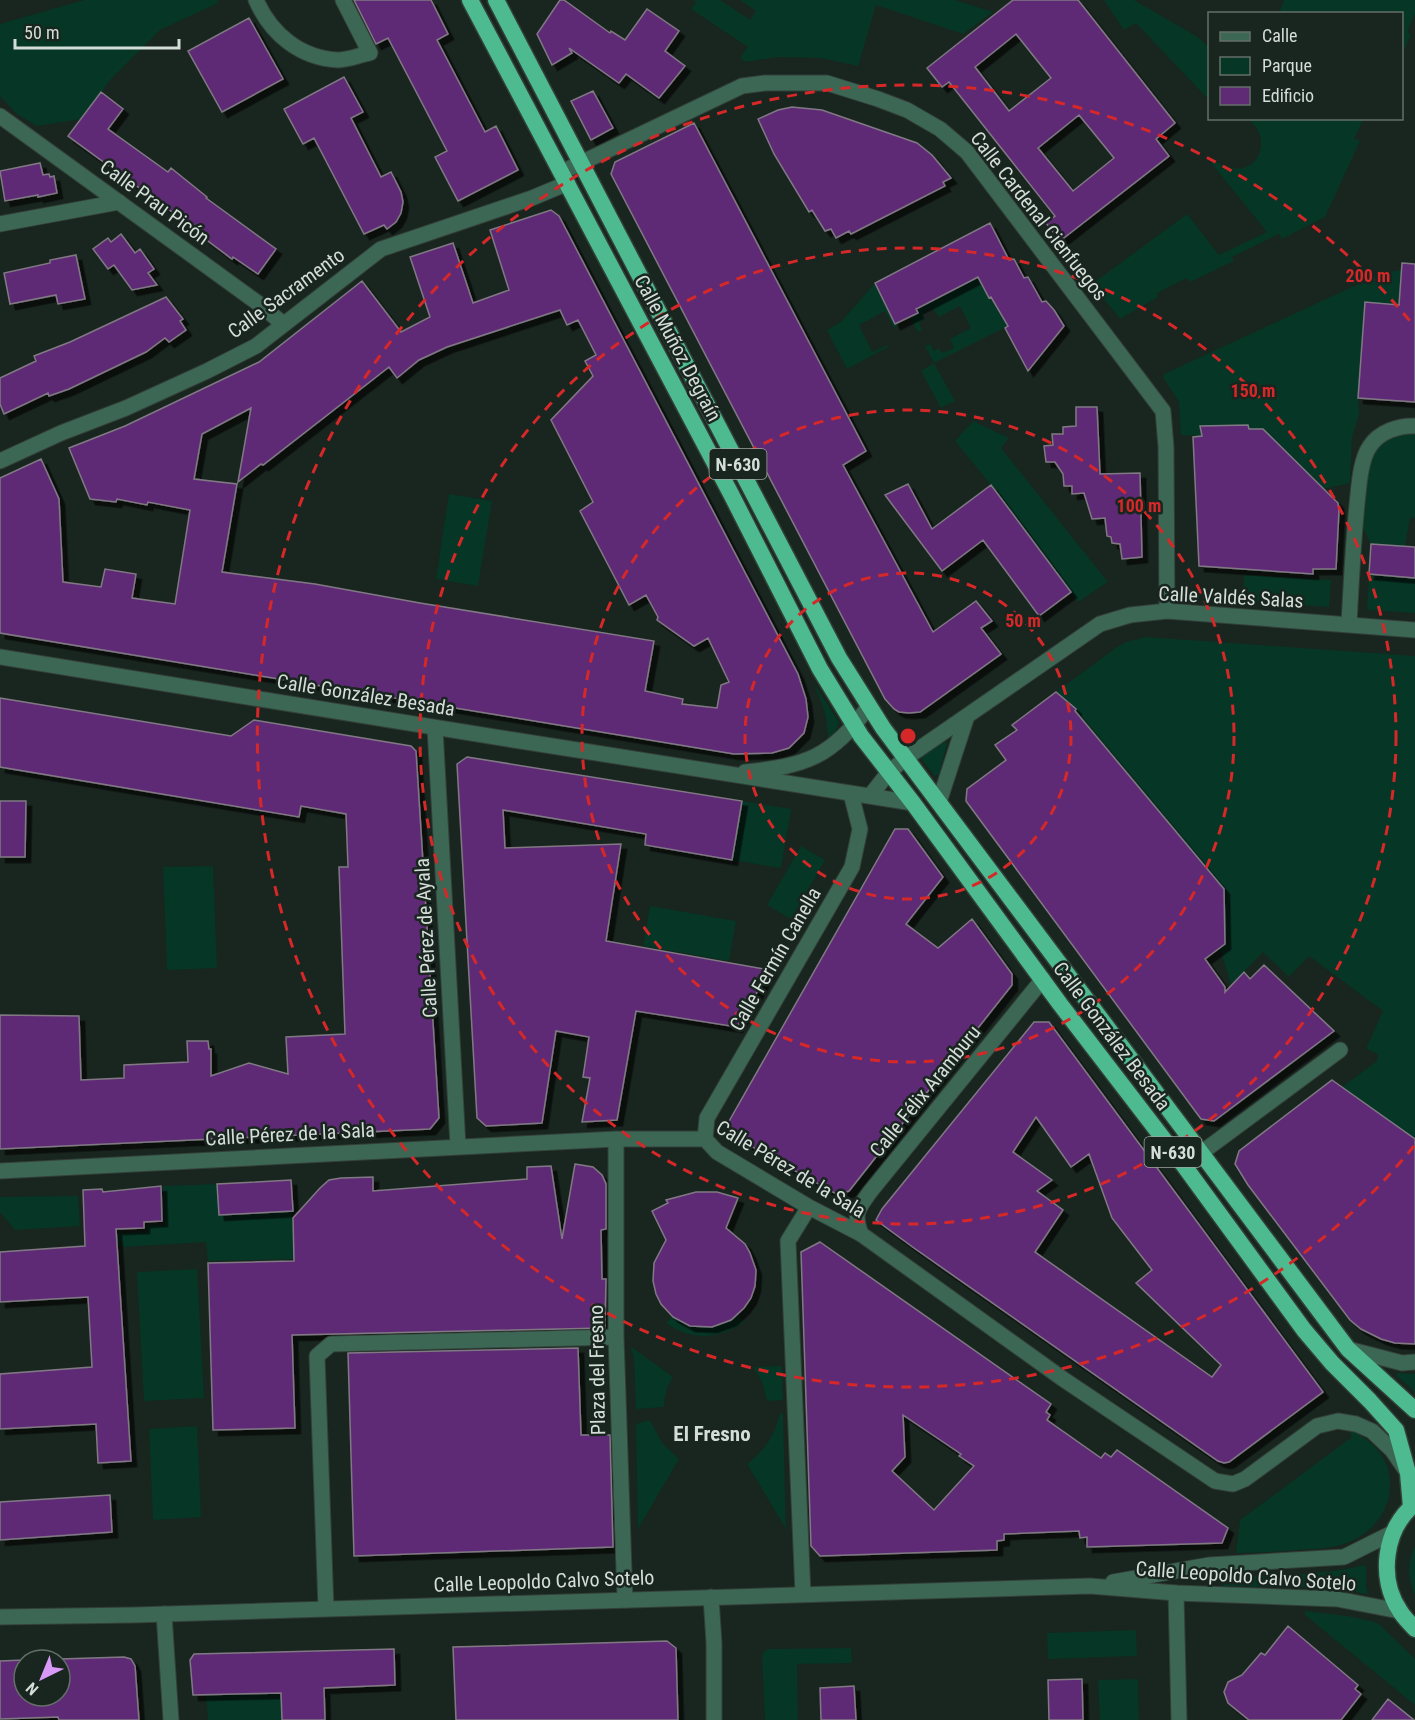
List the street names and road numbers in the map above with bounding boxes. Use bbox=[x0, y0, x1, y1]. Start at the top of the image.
street label: Calle Cardenal Cienfuegos bbox=[966, 127, 1112, 305]
street label: Calle Prau Picón bbox=[96, 154, 214, 250]
street label: Calle Sacramento bbox=[223, 243, 349, 343]
street label: Calle Muñoz Degraín bbox=[629, 271, 727, 425]
road number: N-630 bbox=[710, 449, 766, 479]
street label: Calle Valdés Salas bbox=[1158, 581, 1304, 613]
street label: Calle González Besada bbox=[275, 669, 457, 721]
street label: Calle Pérez de Ayala bbox=[410, 858, 442, 1018]
street label: Calle Fermín Canella bbox=[724, 883, 826, 1035]
street label: Calle González Besada bbox=[1048, 957, 1176, 1115]
street label: Calle Félix Aramburu bbox=[865, 1020, 985, 1162]
street label: Calle Pérez de la Sala bbox=[712, 1115, 870, 1223]
street label: Calle Pérez de la Sala bbox=[205, 1118, 375, 1150]
road number: N-630 bbox=[1144, 1137, 1202, 1167]
street label: Plaza del Fresno bbox=[584, 1305, 610, 1435]
street label: Calle Leopoldo Calvo Sotelo bbox=[1135, 1556, 1357, 1596]
street label: Calle Leopoldo Calvo Sotelo bbox=[433, 1565, 655, 1597]

